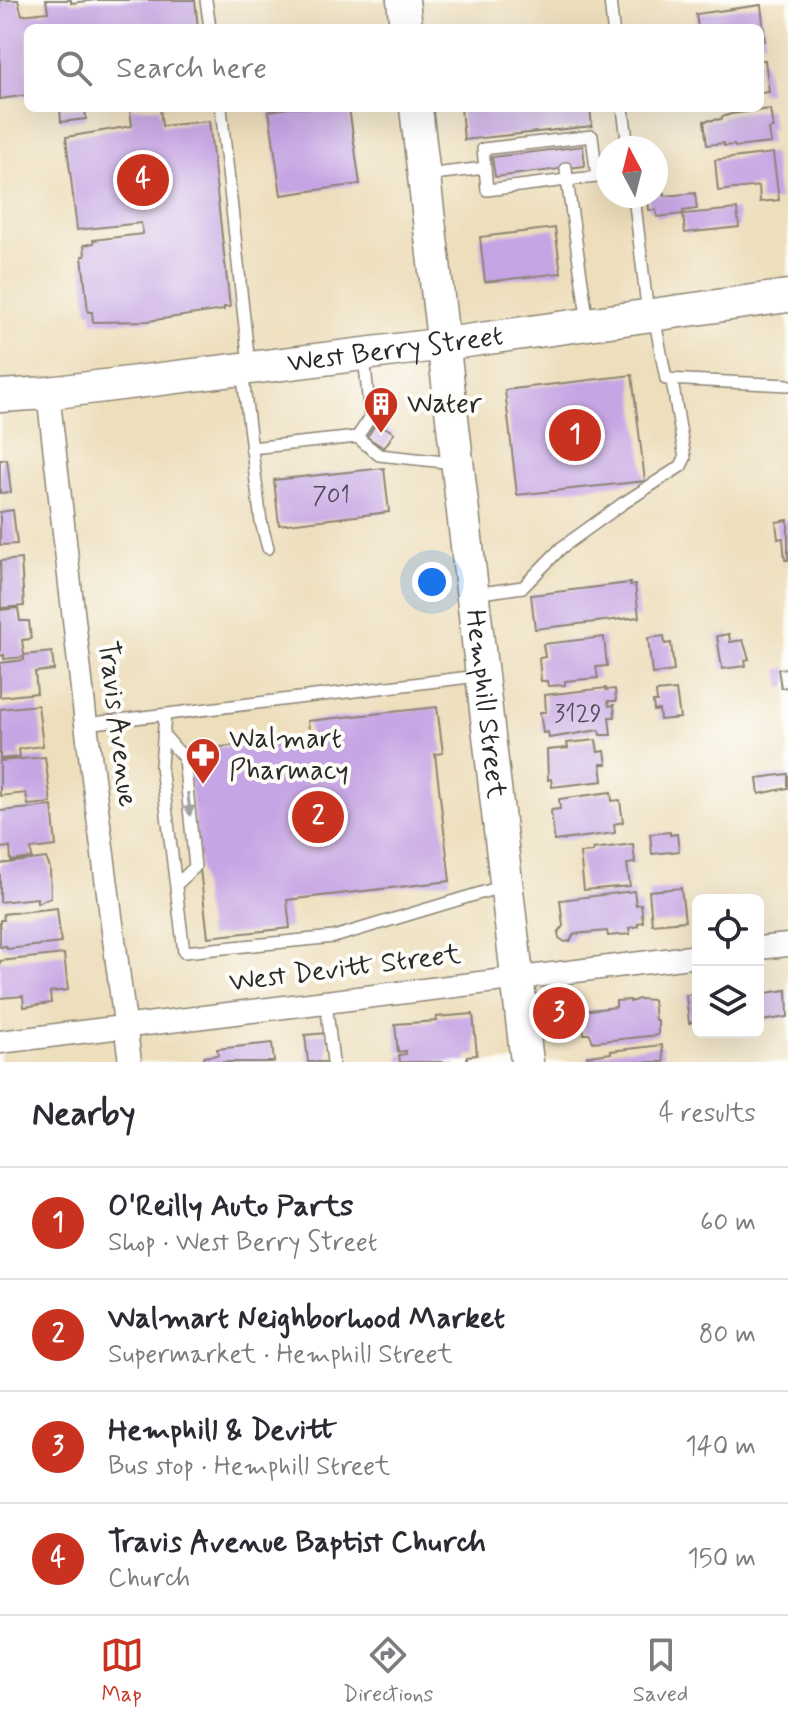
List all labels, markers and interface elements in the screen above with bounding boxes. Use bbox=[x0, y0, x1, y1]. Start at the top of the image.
search box bbox=[24, 24, 764, 112]
icon: search bbox=[52, 46, 96, 90]
text: Search here bbox=[116, 49, 267, 88]
north arrow bbox=[596, 136, 668, 208]
pin: 4 bbox=[117, 150, 169, 210]
street label: West Berry Street bbox=[285, 318, 506, 382]
building icon: Water bbox=[362, 385, 400, 435]
place label: Water bbox=[407, 386, 483, 423]
pin: 1 bbox=[549, 405, 601, 465]
house number: 701 bbox=[312, 481, 350, 512]
your location bbox=[412, 562, 452, 602]
street label: Hemphill Street bbox=[456, 607, 515, 801]
street label: Travis Avenue bbox=[88, 639, 146, 809]
house number: 3129 bbox=[554, 699, 602, 730]
place label: Walmart Pharmacy bbox=[229, 721, 349, 790]
pharmacy icon: Walmart Pharmacy bbox=[184, 736, 222, 786]
pin: 2 bbox=[292, 787, 344, 847]
one-way arrow bbox=[182, 792, 195, 817]
map controls bbox=[692, 894, 764, 1038]
button: locate bbox=[692, 894, 764, 966]
street label: West Devitt Street bbox=[227, 936, 464, 1002]
button: layers bbox=[692, 966, 764, 1038]
pin: 3 bbox=[533, 983, 585, 1043]
text: Nearby bbox=[32, 1092, 136, 1137]
text: 4 results bbox=[659, 1097, 756, 1131]
text: O'Reilly Auto Parts bbox=[108, 1187, 353, 1226]
text: 1 bbox=[52, 1206, 64, 1240]
text: 60 m bbox=[700, 1206, 756, 1240]
text: Shop · West Berry Street bbox=[108, 1226, 377, 1260]
text: Walmart Neighborhood Market bbox=[108, 1299, 505, 1338]
text: 2 bbox=[52, 1318, 64, 1352]
text: 80 m bbox=[699, 1318, 756, 1352]
text: Supermarket · Hemphill Street bbox=[108, 1338, 453, 1372]
text: Hemphill & Devitt bbox=[108, 1411, 337, 1450]
text: 3 bbox=[52, 1430, 64, 1464]
text: 140 m bbox=[685, 1430, 756, 1464]
text: Bus stop · Hemphill Street bbox=[108, 1450, 390, 1484]
text: Travis Avenue Baptist Church bbox=[108, 1523, 486, 1562]
text: 4 bbox=[50, 1542, 66, 1576]
text: 150 m bbox=[687, 1542, 756, 1576]
text: Church bbox=[108, 1562, 190, 1596]
tab: Map bbox=[100, 1633, 144, 1709]
tab: Directions bbox=[343, 1633, 433, 1709]
tab: Saved bbox=[633, 1633, 688, 1709]

